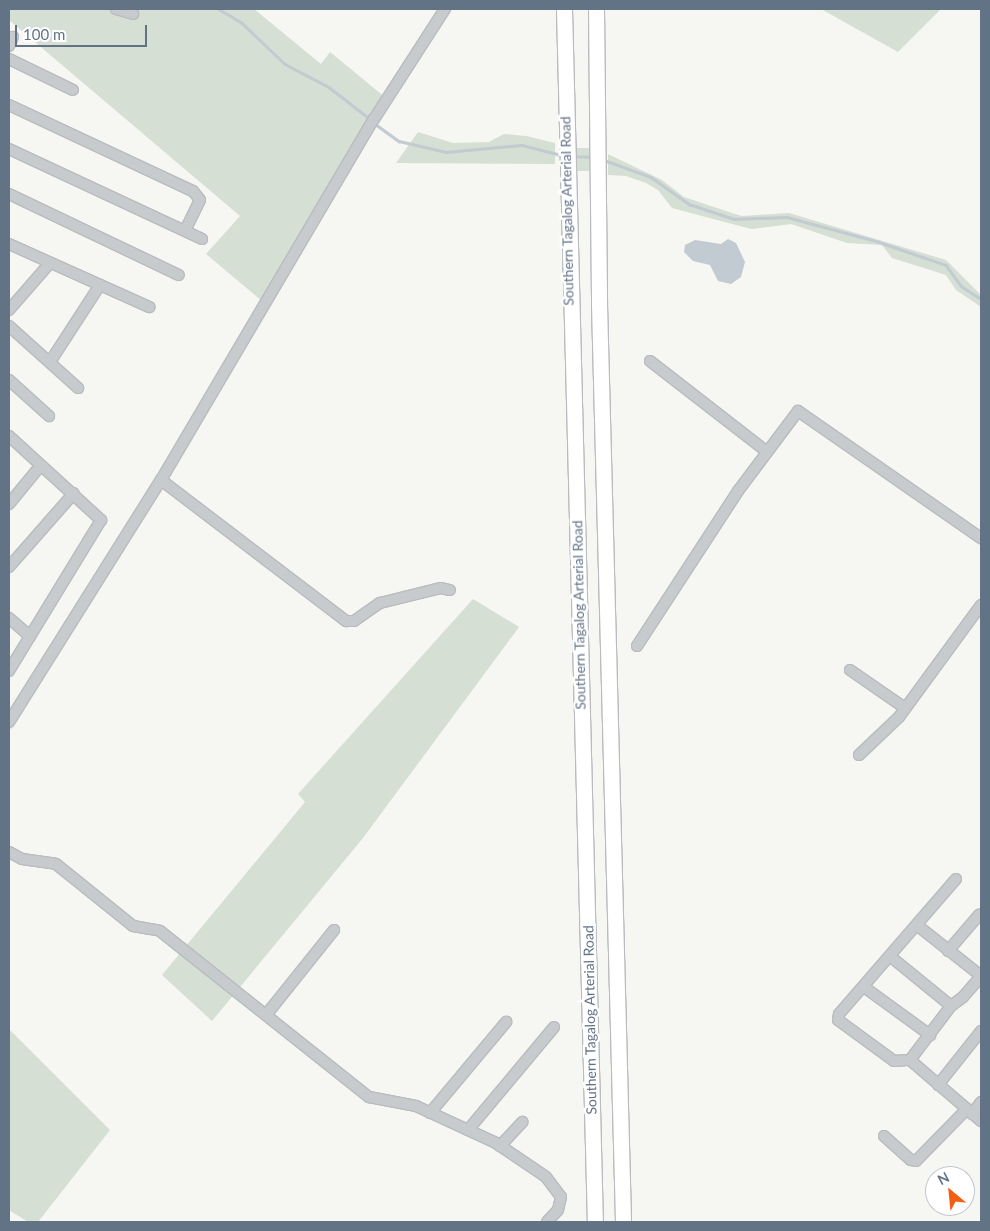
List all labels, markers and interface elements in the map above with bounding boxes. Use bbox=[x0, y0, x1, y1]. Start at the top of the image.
scale bar bbox=[18, 15, 150, 47]
text: 100 m bbox=[23, 25, 65, 43]
street label: Southern Tagalog Arterial Road bbox=[557, 116, 577, 306]
street label: Southern Tagalog Arterial Road bbox=[569, 520, 589, 710]
street label: Southern Tagalog Arterial Road bbox=[580, 925, 600, 1115]
north arrow bbox=[925, 1166, 975, 1216]
text: N bbox=[934, 1168, 952, 1188]

